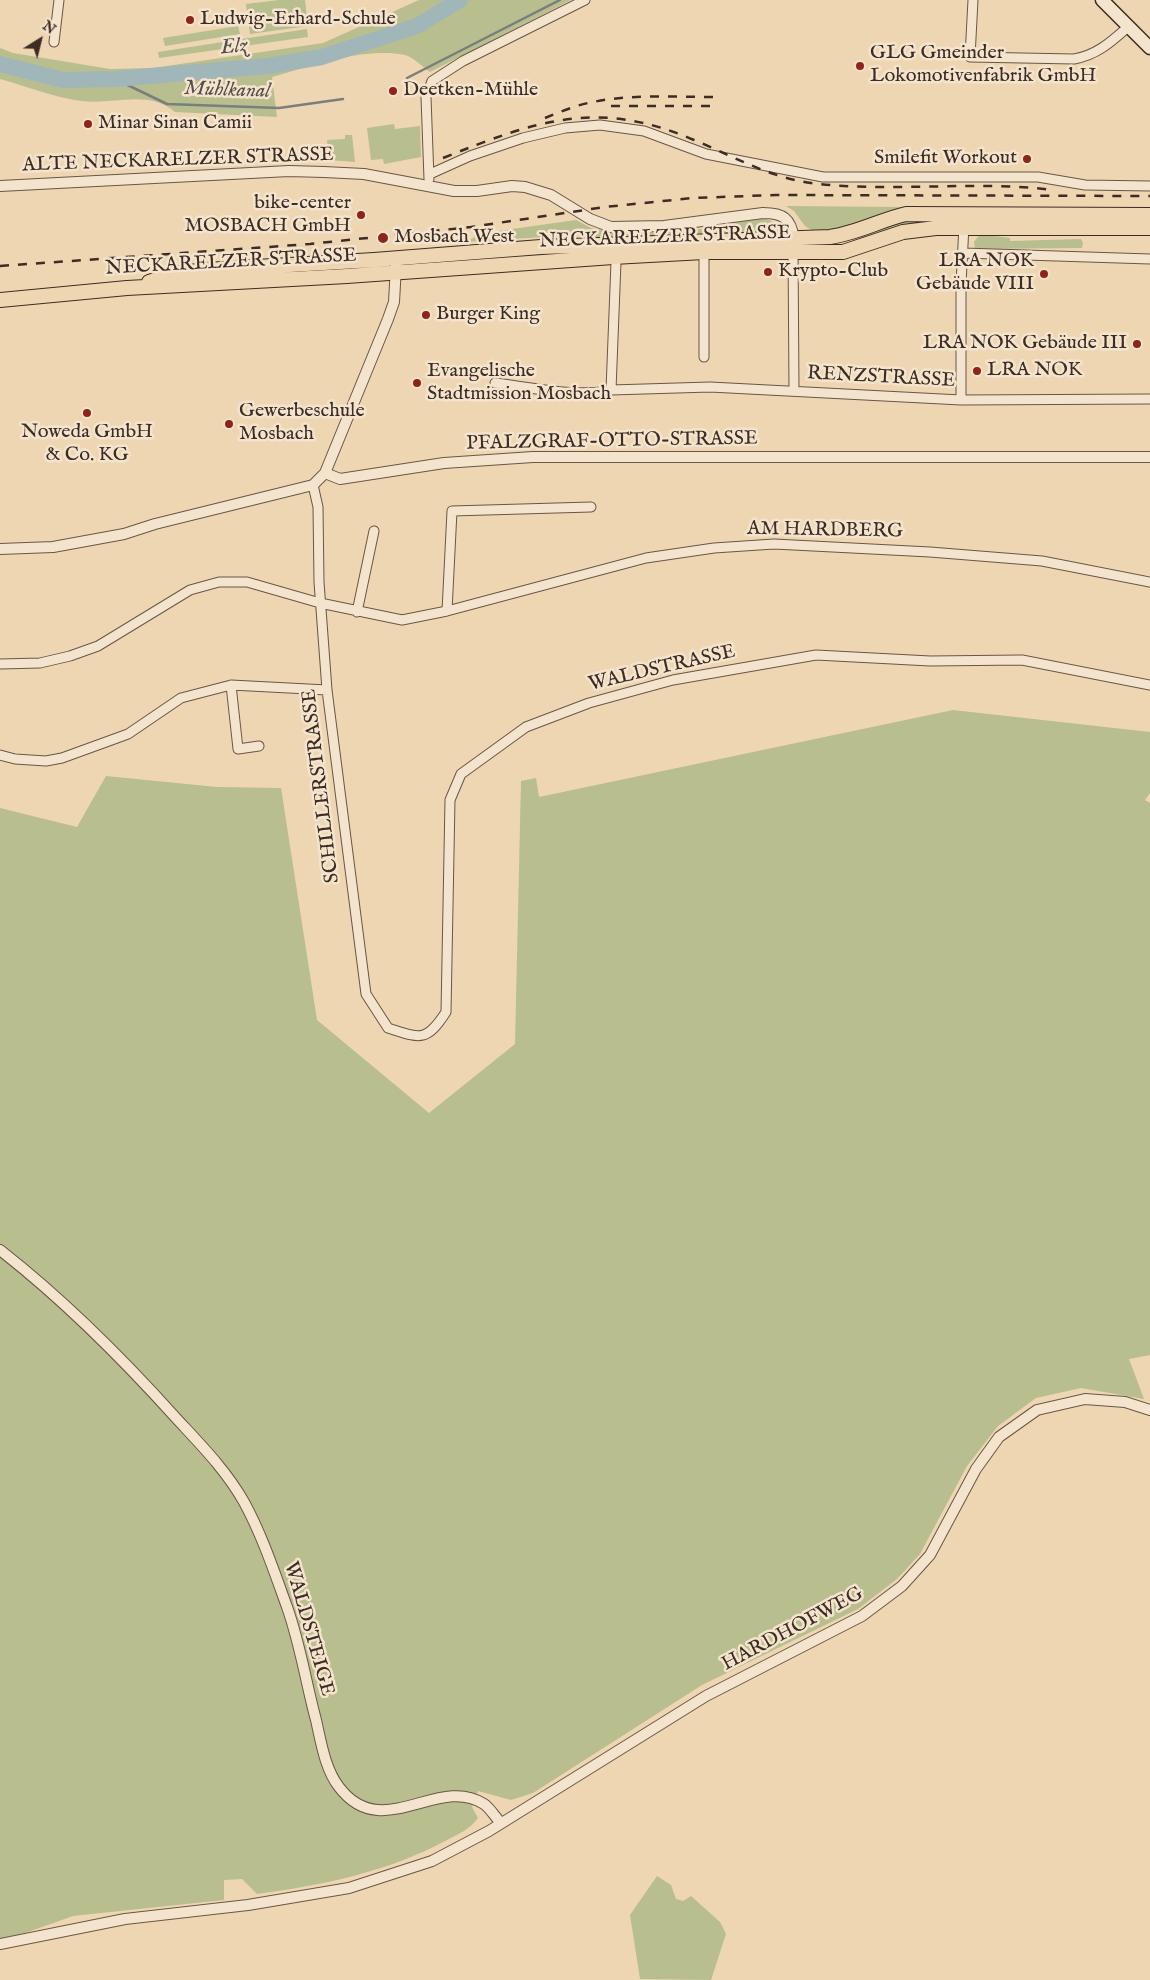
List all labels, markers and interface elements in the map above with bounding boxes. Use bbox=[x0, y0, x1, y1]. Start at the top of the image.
place label: Ludwig-Erhard-Schule bbox=[200, 8, 396, 32]
marker: Ludwig-Erhard-Schule bbox=[184, 14, 196, 26]
north arrow bbox=[15, 15, 65, 65]
text: N bbox=[39, 17, 59, 39]
water label: Elz bbox=[220, 34, 248, 62]
place label: GLG Gmeinder Lokomotivenfabrik GmbH bbox=[870, 42, 1096, 89]
marker: GLG Gmeinder Lokomotivenfabrik GmbH bbox=[854, 60, 866, 72]
water label: Mühlkanal bbox=[183, 77, 271, 105]
place label: Deetken-Mühle bbox=[403, 79, 538, 103]
marker: Deetken-Mühle bbox=[387, 85, 399, 97]
place label: Minar Sinan Camii bbox=[98, 112, 252, 136]
marker: Minar Sinan Camii bbox=[82, 118, 94, 130]
street label: ALTE NECKARELZER STRASSE bbox=[22, 144, 334, 178]
place label: Smilefit Workout bbox=[874, 147, 1017, 171]
marker: Smilefit Workout bbox=[1021, 153, 1033, 165]
place label: bike-center MOSBACH GmbH bbox=[184, 192, 351, 239]
marker: bike-center MOSBACH GmbH bbox=[355, 209, 367, 221]
street label: NECKARELZER STRASSE bbox=[539, 222, 791, 254]
place label: Mosbach West bbox=[394, 226, 514, 250]
marker: Mosbach West bbox=[376, 231, 390, 245]
street label: NECKARELZER STRASSE bbox=[105, 244, 357, 282]
place label: LRA NOK Gebäude VIII bbox=[916, 250, 1034, 297]
place label: Krypto-Club bbox=[778, 260, 888, 284]
marker: Krypto-Club bbox=[762, 266, 774, 278]
marker: LRA NOK Gebäude VIII bbox=[1038, 268, 1050, 280]
place label: Burger King bbox=[436, 303, 540, 327]
marker: Burger King bbox=[420, 309, 432, 321]
place label: LRA NOK Gebäude III bbox=[923, 332, 1127, 356]
marker: LRA NOK Gebäude III bbox=[1131, 338, 1143, 350]
place label: LRA NOK bbox=[987, 359, 1082, 383]
place label: Evangelische Stadtmission Mosbach bbox=[427, 360, 611, 407]
street label: RENZSTRASSE bbox=[806, 362, 956, 394]
marker: LRA NOK bbox=[971, 365, 983, 377]
marker: Evangelische Stadtmission Mosbach bbox=[411, 377, 423, 389]
place label: Gewerbeschule Mosbach bbox=[239, 400, 365, 447]
marker: Noweda GmbH & Co. KG bbox=[81, 407, 93, 419]
marker: Gewerbeschule Mosbach bbox=[223, 418, 235, 430]
place label: Noweda GmbH & Co. KG bbox=[21, 421, 153, 468]
street label: PFALZGRAF-OTTO-STRASSE bbox=[466, 427, 758, 457]
street label: AM HARDBERG bbox=[747, 518, 903, 544]
street label: WALDSTRASSE bbox=[586, 640, 738, 698]
street label: SCHILLERSTRASSE bbox=[298, 687, 346, 885]
street label: WALDSTEIGE bbox=[277, 1559, 339, 1699]
street label: HARDHOFWEG bbox=[718, 1583, 868, 1677]

